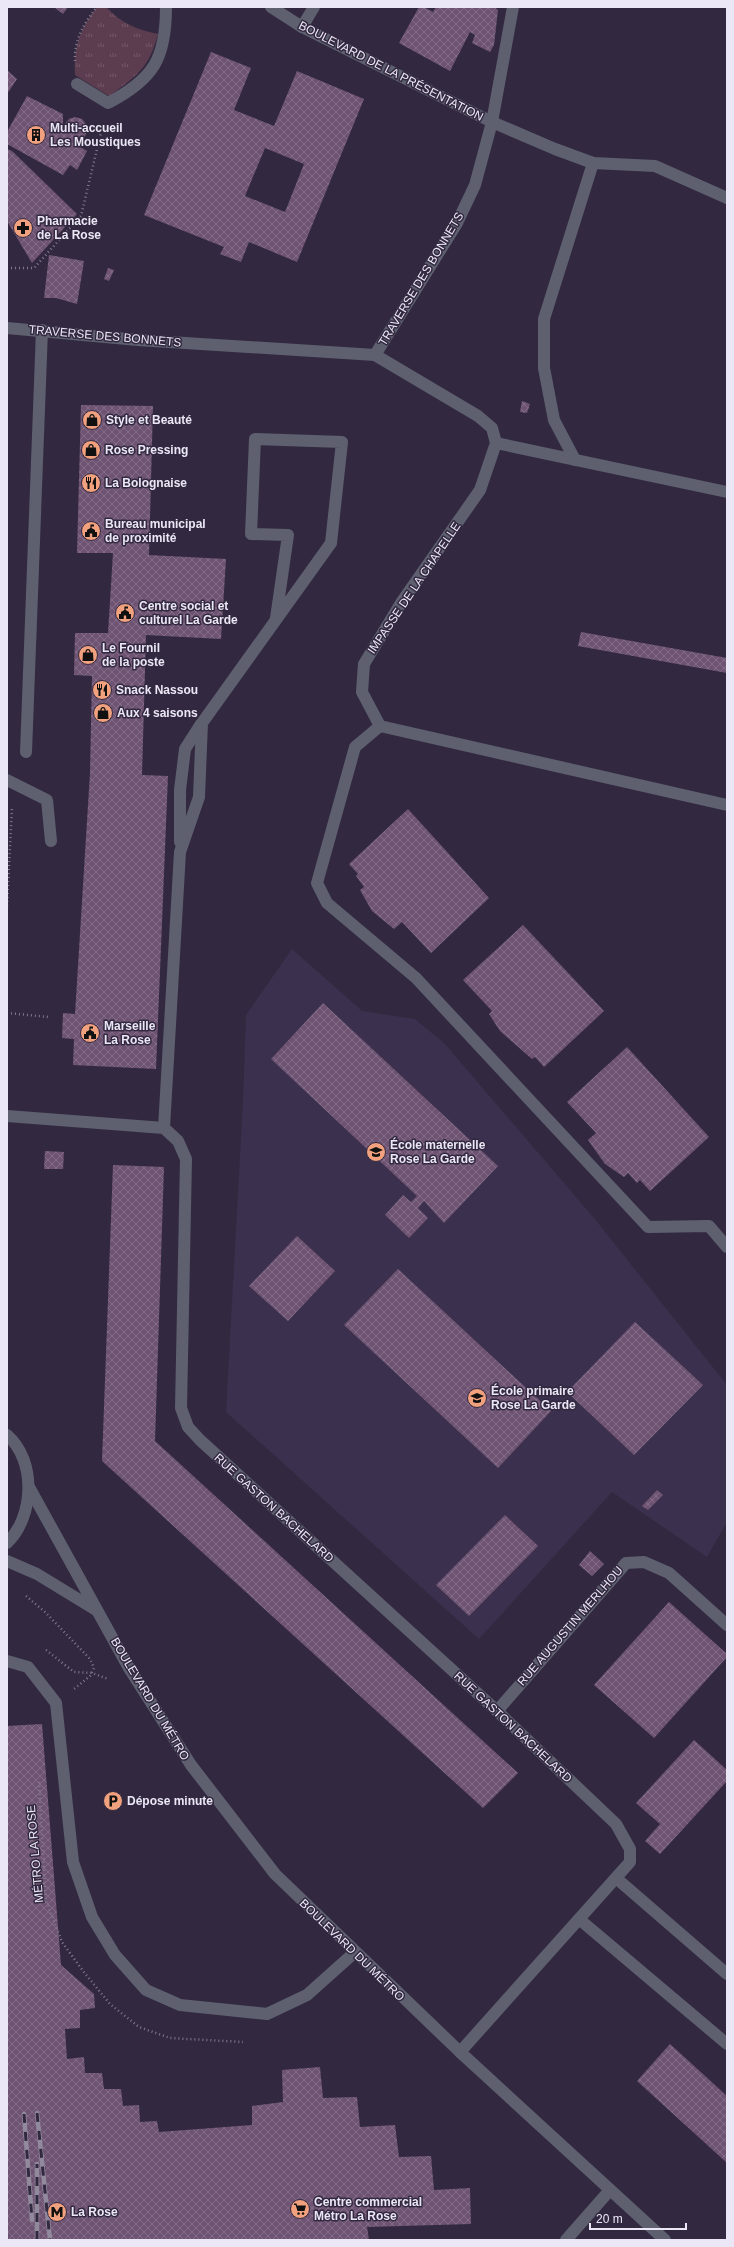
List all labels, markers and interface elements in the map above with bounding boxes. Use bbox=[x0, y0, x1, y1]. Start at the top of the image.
street label: BOULEVARD DE LA PRÉSENTATION bbox=[296, 17, 486, 124]
place label: Multi-accueil Les Moustiques bbox=[50, 121, 141, 149]
building icon: Multi-accueil Les Moustiques bbox=[25, 124, 47, 146]
street label: TRAVERSE DES BONNETS bbox=[376, 210, 466, 348]
place label: Pharmacie de La Rose bbox=[37, 214, 101, 242]
pharmacy icon: Pharmacie de La Rose bbox=[12, 217, 34, 239]
street label: TRAVERSE DES BONNETS bbox=[28, 322, 182, 350]
shop icon: Style et Beauté bbox=[81, 409, 103, 431]
place label: Style et Beauté bbox=[106, 413, 192, 427]
shop icon: Rose Pressing bbox=[80, 439, 102, 461]
place label: Rose Pressing bbox=[105, 443, 188, 457]
restaurant icon: La Bolognaise bbox=[80, 472, 102, 494]
place label: La Bolognaise bbox=[105, 476, 187, 490]
place label: Bureau municipal de proximité bbox=[105, 517, 206, 545]
street label: IMPASSE DE LA CHAPELLE bbox=[365, 519, 463, 657]
public building icon: Bureau municipal de proximité bbox=[80, 520, 102, 542]
place label: Centre social et culturel La Garde bbox=[139, 599, 238, 627]
public building icon: Centre social et culturel La Garde bbox=[114, 602, 136, 624]
place label: Le Fournil de la poste bbox=[102, 641, 165, 669]
shop icon: Le Fournil de la poste bbox=[77, 644, 99, 666]
restaurant icon: Snack Nassou bbox=[91, 679, 113, 701]
place label: Snack Nassou bbox=[116, 683, 198, 697]
shop icon: Aux 4 saisons bbox=[92, 702, 114, 724]
place label: Aux 4 saisons bbox=[117, 706, 198, 720]
place label: Marseille La Rose bbox=[104, 1019, 156, 1047]
public building icon: Marseille La Rose bbox=[79, 1022, 101, 1044]
place label: École maternelle Rose La Garde bbox=[390, 1137, 486, 1166]
school or university icon: École maternelle Rose La Garde bbox=[365, 1141, 387, 1163]
place label: École primaire Rose La Garde bbox=[491, 1383, 576, 1412]
school or university icon: École primaire Rose La Garde bbox=[466, 1387, 488, 1409]
street label: RUE GASTON BACHELARD bbox=[211, 1451, 337, 1566]
street label: RUE AUGUSTIN MERLHOU bbox=[514, 1564, 626, 1688]
street label: BOULEVARD DU MÉTRO bbox=[108, 1635, 193, 1763]
street label: RUE GASTON BACHELARD bbox=[451, 1669, 575, 1785]
parking icon: Dépose minute bbox=[102, 1790, 124, 1812]
place label: Dépose minute bbox=[127, 1794, 213, 1808]
street label: MÉTRO LA ROSE bbox=[23, 1805, 46, 1904]
street label: BOULEVARD DU MÉTRO bbox=[297, 1895, 408, 2004]
place label: Centre commercial Métro La Rose bbox=[314, 2195, 422, 2223]
supermarket icon: Centre commercial Métro La Rose bbox=[289, 2198, 311, 2220]
metro station icon: La Rose bbox=[46, 2201, 68, 2223]
place label: La Rose bbox=[71, 2205, 118, 2219]
scale bar bbox=[590, 2205, 686, 2231]
text: 20 m bbox=[596, 2212, 623, 2226]

